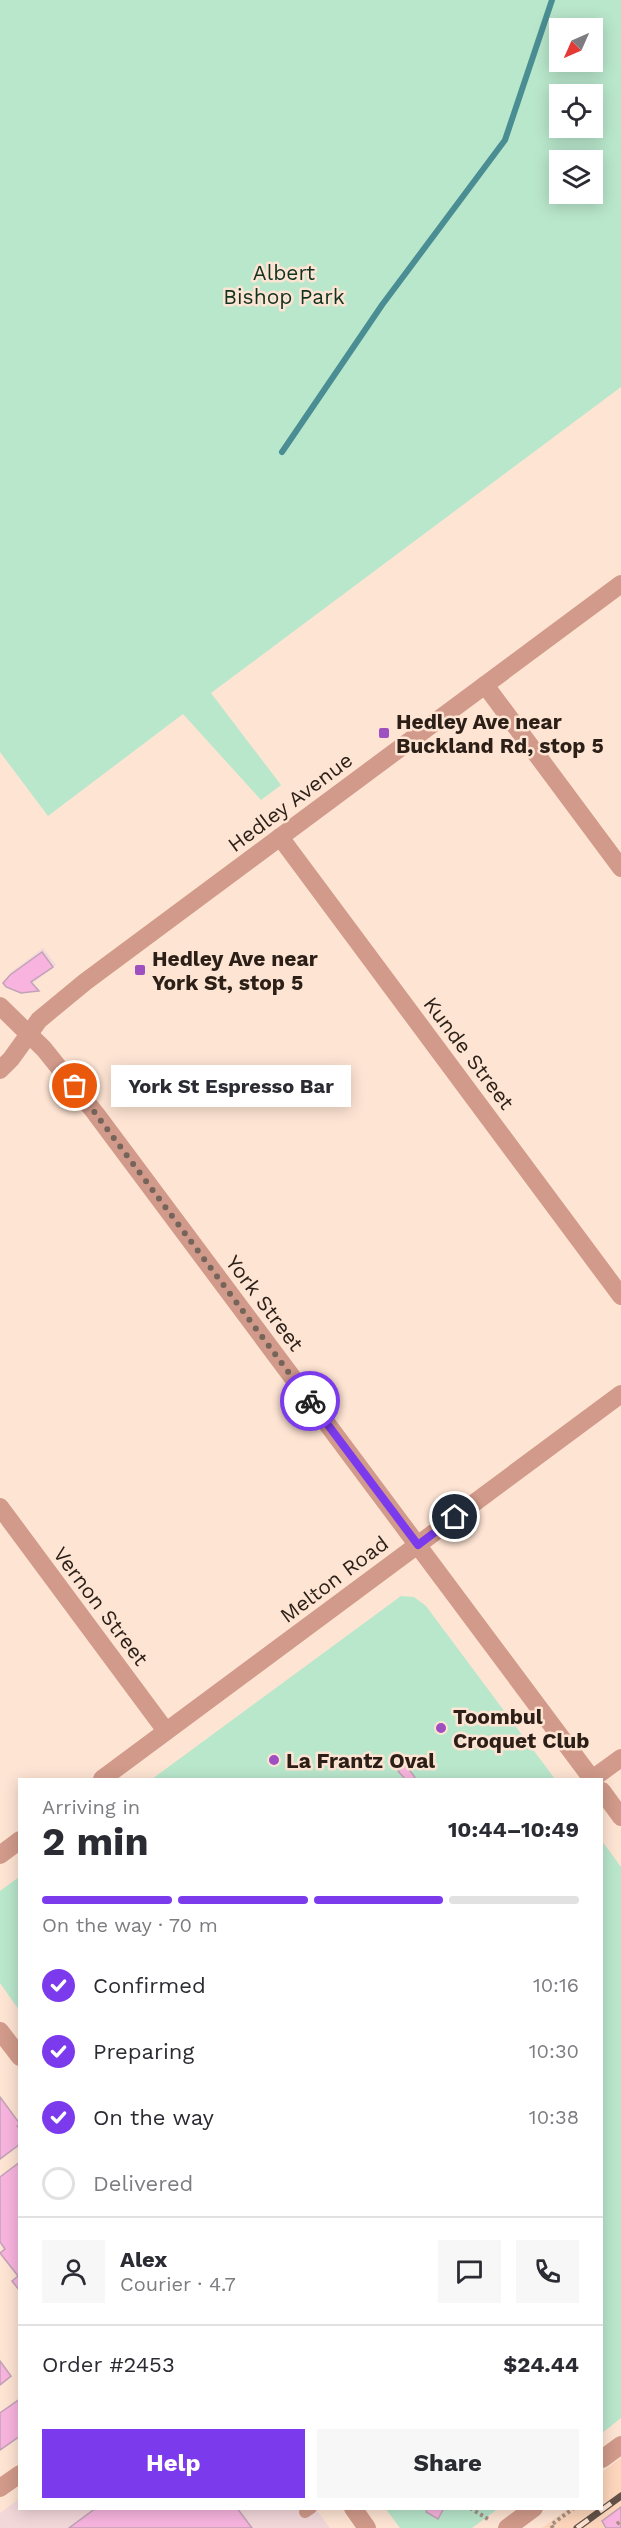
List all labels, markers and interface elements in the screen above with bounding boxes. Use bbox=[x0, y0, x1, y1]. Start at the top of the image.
north arrow bbox=[549, 18, 603, 72]
map controls bbox=[549, 18, 603, 204]
button: locate bbox=[549, 84, 603, 138]
button: layers bbox=[549, 150, 603, 204]
park label: Albert Bishop Park bbox=[223, 260, 345, 309]
place label: Hedley Ave near Buckland Rd, stop 5 bbox=[396, 709, 604, 758]
marker: Hedley Ave near Buckland Rd, stop 5 bbox=[377, 726, 391, 740]
street label: Hedley Avenue bbox=[223, 747, 357, 857]
place label: Hedley Ave near York St, stop 5 bbox=[152, 946, 318, 995]
marker: Hedley Ave near York St, stop 5 bbox=[133, 963, 147, 977]
street label: Kunde Street bbox=[418, 992, 520, 1115]
pin bbox=[49, 1060, 100, 1111]
callout: York St Espresso Bar bbox=[111, 1065, 351, 1107]
icon: bag bbox=[58, 1069, 91, 1102]
text: York St Espresso Bar bbox=[128, 1074, 334, 1098]
street label: York Street bbox=[221, 1250, 309, 1356]
courier bbox=[280, 1371, 340, 1431]
icon: bike bbox=[294, 1385, 327, 1418]
pin bbox=[429, 1491, 480, 1542]
icon: home bbox=[438, 1500, 471, 1533]
street label: Melton Road bbox=[275, 1530, 393, 1628]
street label: Vernon Street bbox=[48, 1542, 154, 1671]
place label: Toombul Croquet Club bbox=[453, 1704, 590, 1753]
marker: Toombul Croquet Club bbox=[434, 1721, 448, 1735]
place label: La Frantz Oval bbox=[286, 1748, 435, 1773]
marker: La Frantz Oval bbox=[267, 1753, 281, 1767]
text: Arriving in bbox=[42, 1795, 140, 1819]
text: 10:44–10:49 bbox=[448, 1817, 579, 1842]
text: 2 min bbox=[42, 1819, 149, 1864]
text: On the way · 70 m bbox=[42, 1913, 218, 1937]
icon: check bbox=[42, 1969, 75, 2002]
text: Confirmed bbox=[93, 1973, 206, 1998]
text: 10:16 bbox=[533, 1973, 579, 1997]
icon: check bbox=[42, 2035, 75, 2068]
text: Preparing bbox=[93, 2039, 194, 2064]
text: 10:30 bbox=[529, 2039, 579, 2063]
icon: check bbox=[42, 2101, 75, 2134]
text: On the way bbox=[93, 2105, 214, 2130]
text: 10:38 bbox=[529, 2105, 579, 2129]
text: Delivered bbox=[93, 2171, 193, 2196]
button: person bbox=[42, 2240, 105, 2303]
button: chat bbox=[438, 2240, 501, 2303]
button: phone bbox=[516, 2240, 579, 2303]
text: Alex bbox=[120, 2247, 167, 2272]
text: Courier · 4.7 bbox=[120, 2272, 236, 2296]
text: Order #2453 bbox=[42, 2352, 175, 2377]
text: $24.44 bbox=[503, 2352, 579, 2377]
button: Help bbox=[42, 2429, 305, 2498]
button: Share bbox=[317, 2429, 579, 2498]

